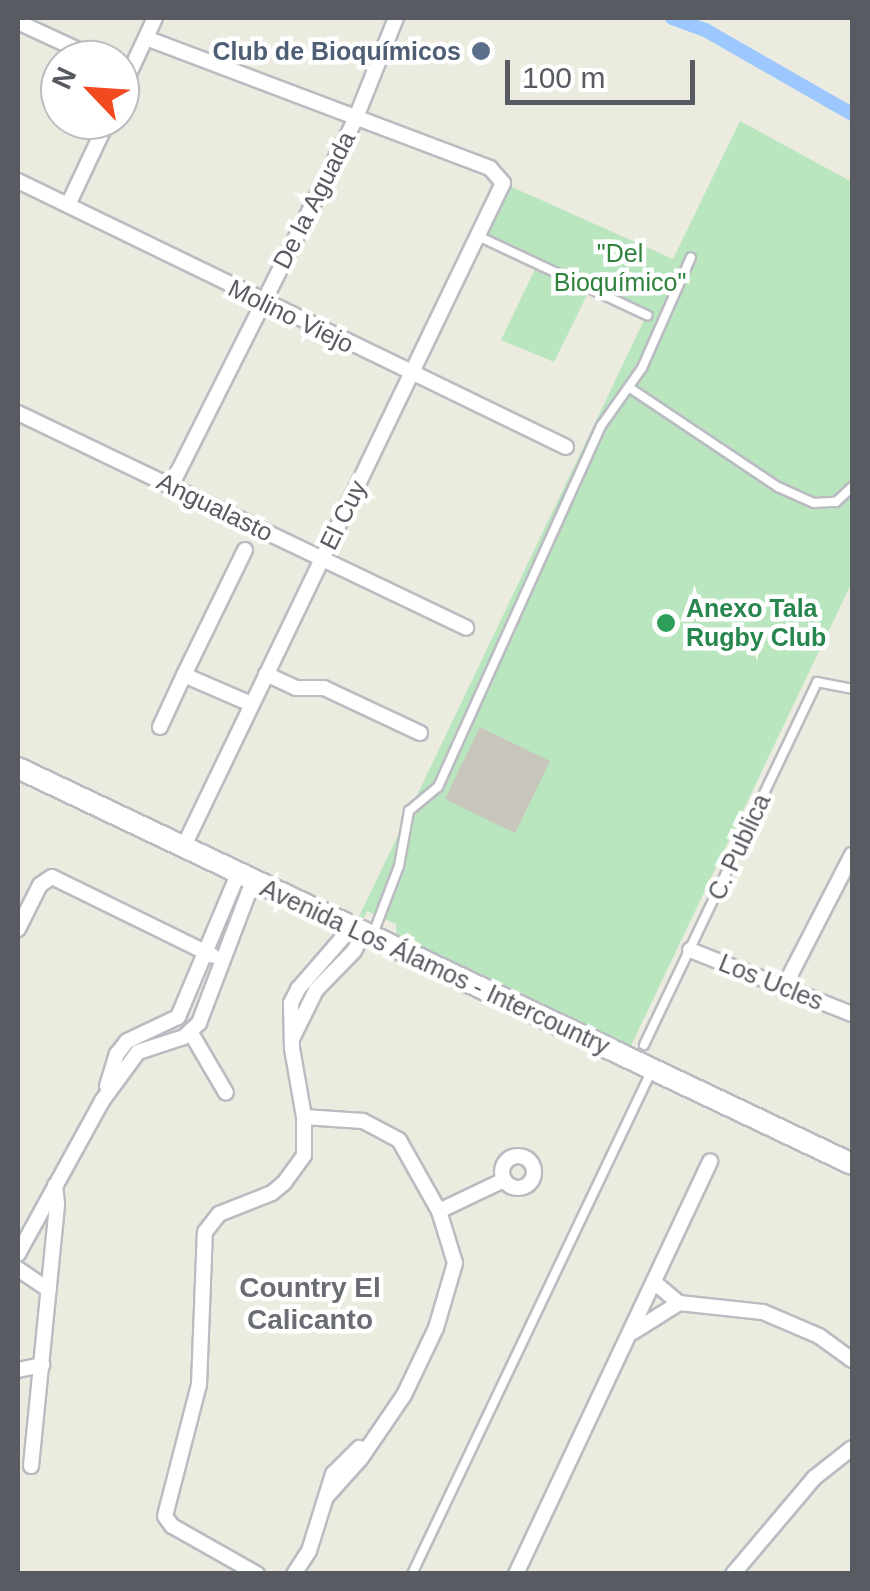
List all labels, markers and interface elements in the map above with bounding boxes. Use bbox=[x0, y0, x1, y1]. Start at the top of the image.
place label: Club de Bioquímicos bbox=[212, 36, 461, 66]
north arrow bbox=[40, 40, 140, 140]
marker: Club de Bioquímicos bbox=[470, 40, 492, 62]
scale bar bbox=[510, 40, 700, 102]
text: 100 m bbox=[522, 61, 605, 94]
text: N bbox=[46, 62, 82, 94]
street label: De la Aguada bbox=[266, 126, 362, 274]
park label: "Del Bioquímico" bbox=[554, 239, 686, 298]
street label: Molino Viejo bbox=[223, 273, 359, 359]
street label: Angualasto bbox=[152, 466, 278, 548]
street label: El Cuy bbox=[313, 475, 373, 555]
place label: Anexo Tala Rugby Club bbox=[686, 594, 826, 653]
marker: Anexo Tala Rugby Club bbox=[655, 612, 677, 634]
street label: C. Publica bbox=[701, 789, 777, 905]
street label: Avenida Los Álamos - Intercountry bbox=[256, 873, 614, 1061]
street label: Los Ucles bbox=[714, 948, 828, 1016]
district label: Country El Calicanto bbox=[239, 1271, 381, 1337]

